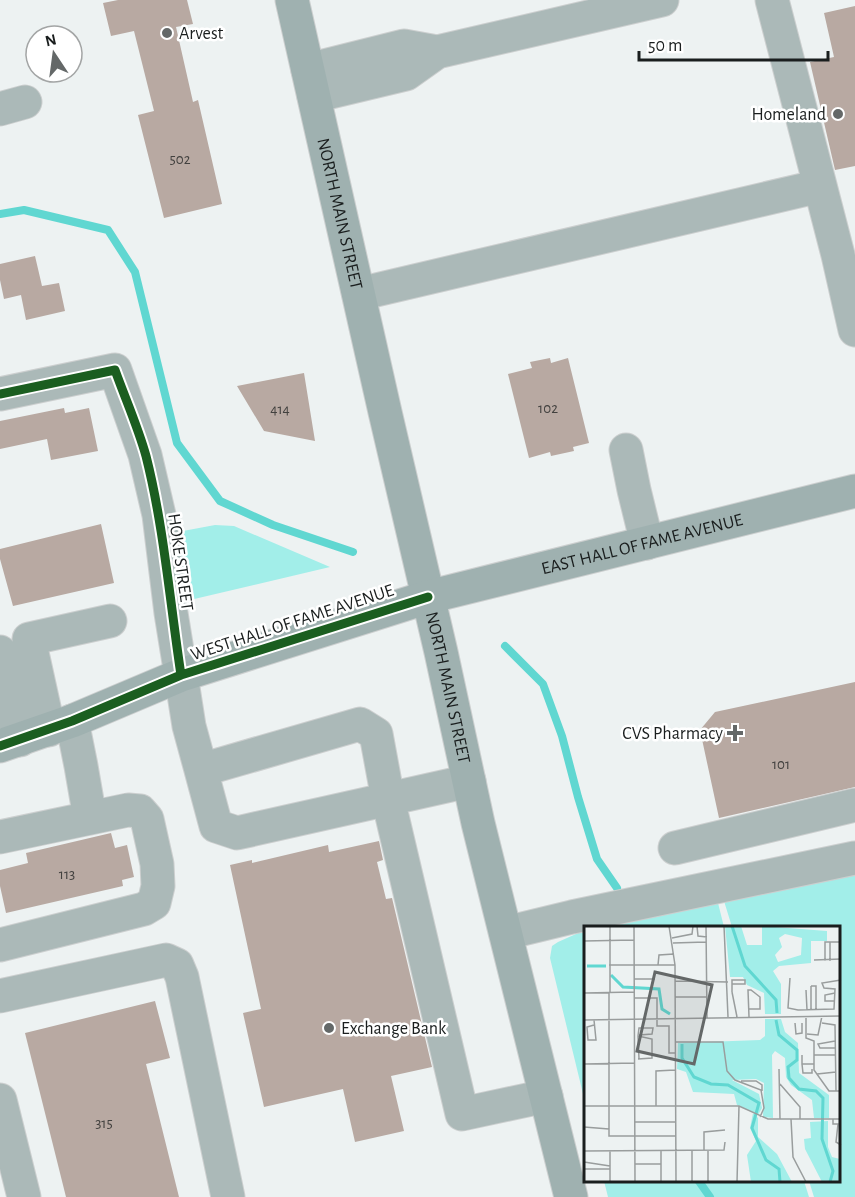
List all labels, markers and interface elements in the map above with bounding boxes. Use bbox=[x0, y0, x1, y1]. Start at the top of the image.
north arrow bbox=[24, 24, 84, 84]
scale bar bbox=[639, 24, 828, 62]
place label: Arvest bbox=[179, 25, 224, 43]
marker: Arvest bbox=[160, 26, 174, 40]
text: N bbox=[44, 31, 58, 49]
text: 50 m bbox=[648, 37, 682, 55]
place label: Homeland bbox=[751, 106, 826, 124]
marker: Homeland bbox=[831, 107, 845, 121]
street label: NORTH MAIN STREET bbox=[313, 136, 365, 292]
house number: 502 bbox=[169, 152, 191, 167]
house number: 102 bbox=[538, 401, 558, 416]
house number: 414 bbox=[270, 402, 290, 417]
street label: EAST HALL OF FAME AVENUE bbox=[540, 511, 745, 579]
street label: HOKE STREET bbox=[164, 512, 196, 612]
street label: WEST HALL OF FAME AVENUE bbox=[189, 581, 396, 664]
street label: NORTH MAIN STREET bbox=[422, 610, 473, 765]
place label: CVS Pharmacy bbox=[622, 725, 723, 743]
marker: CVS Pharmacy bbox=[728, 726, 742, 740]
house number: 101 bbox=[772, 757, 790, 772]
house number: 113 bbox=[59, 867, 75, 882]
inset map bbox=[584, 926, 840, 1182]
place label: Exchange Bank bbox=[341, 1020, 447, 1038]
marker: Exchange Bank bbox=[322, 1021, 336, 1035]
house number: 315 bbox=[95, 1116, 113, 1131]

